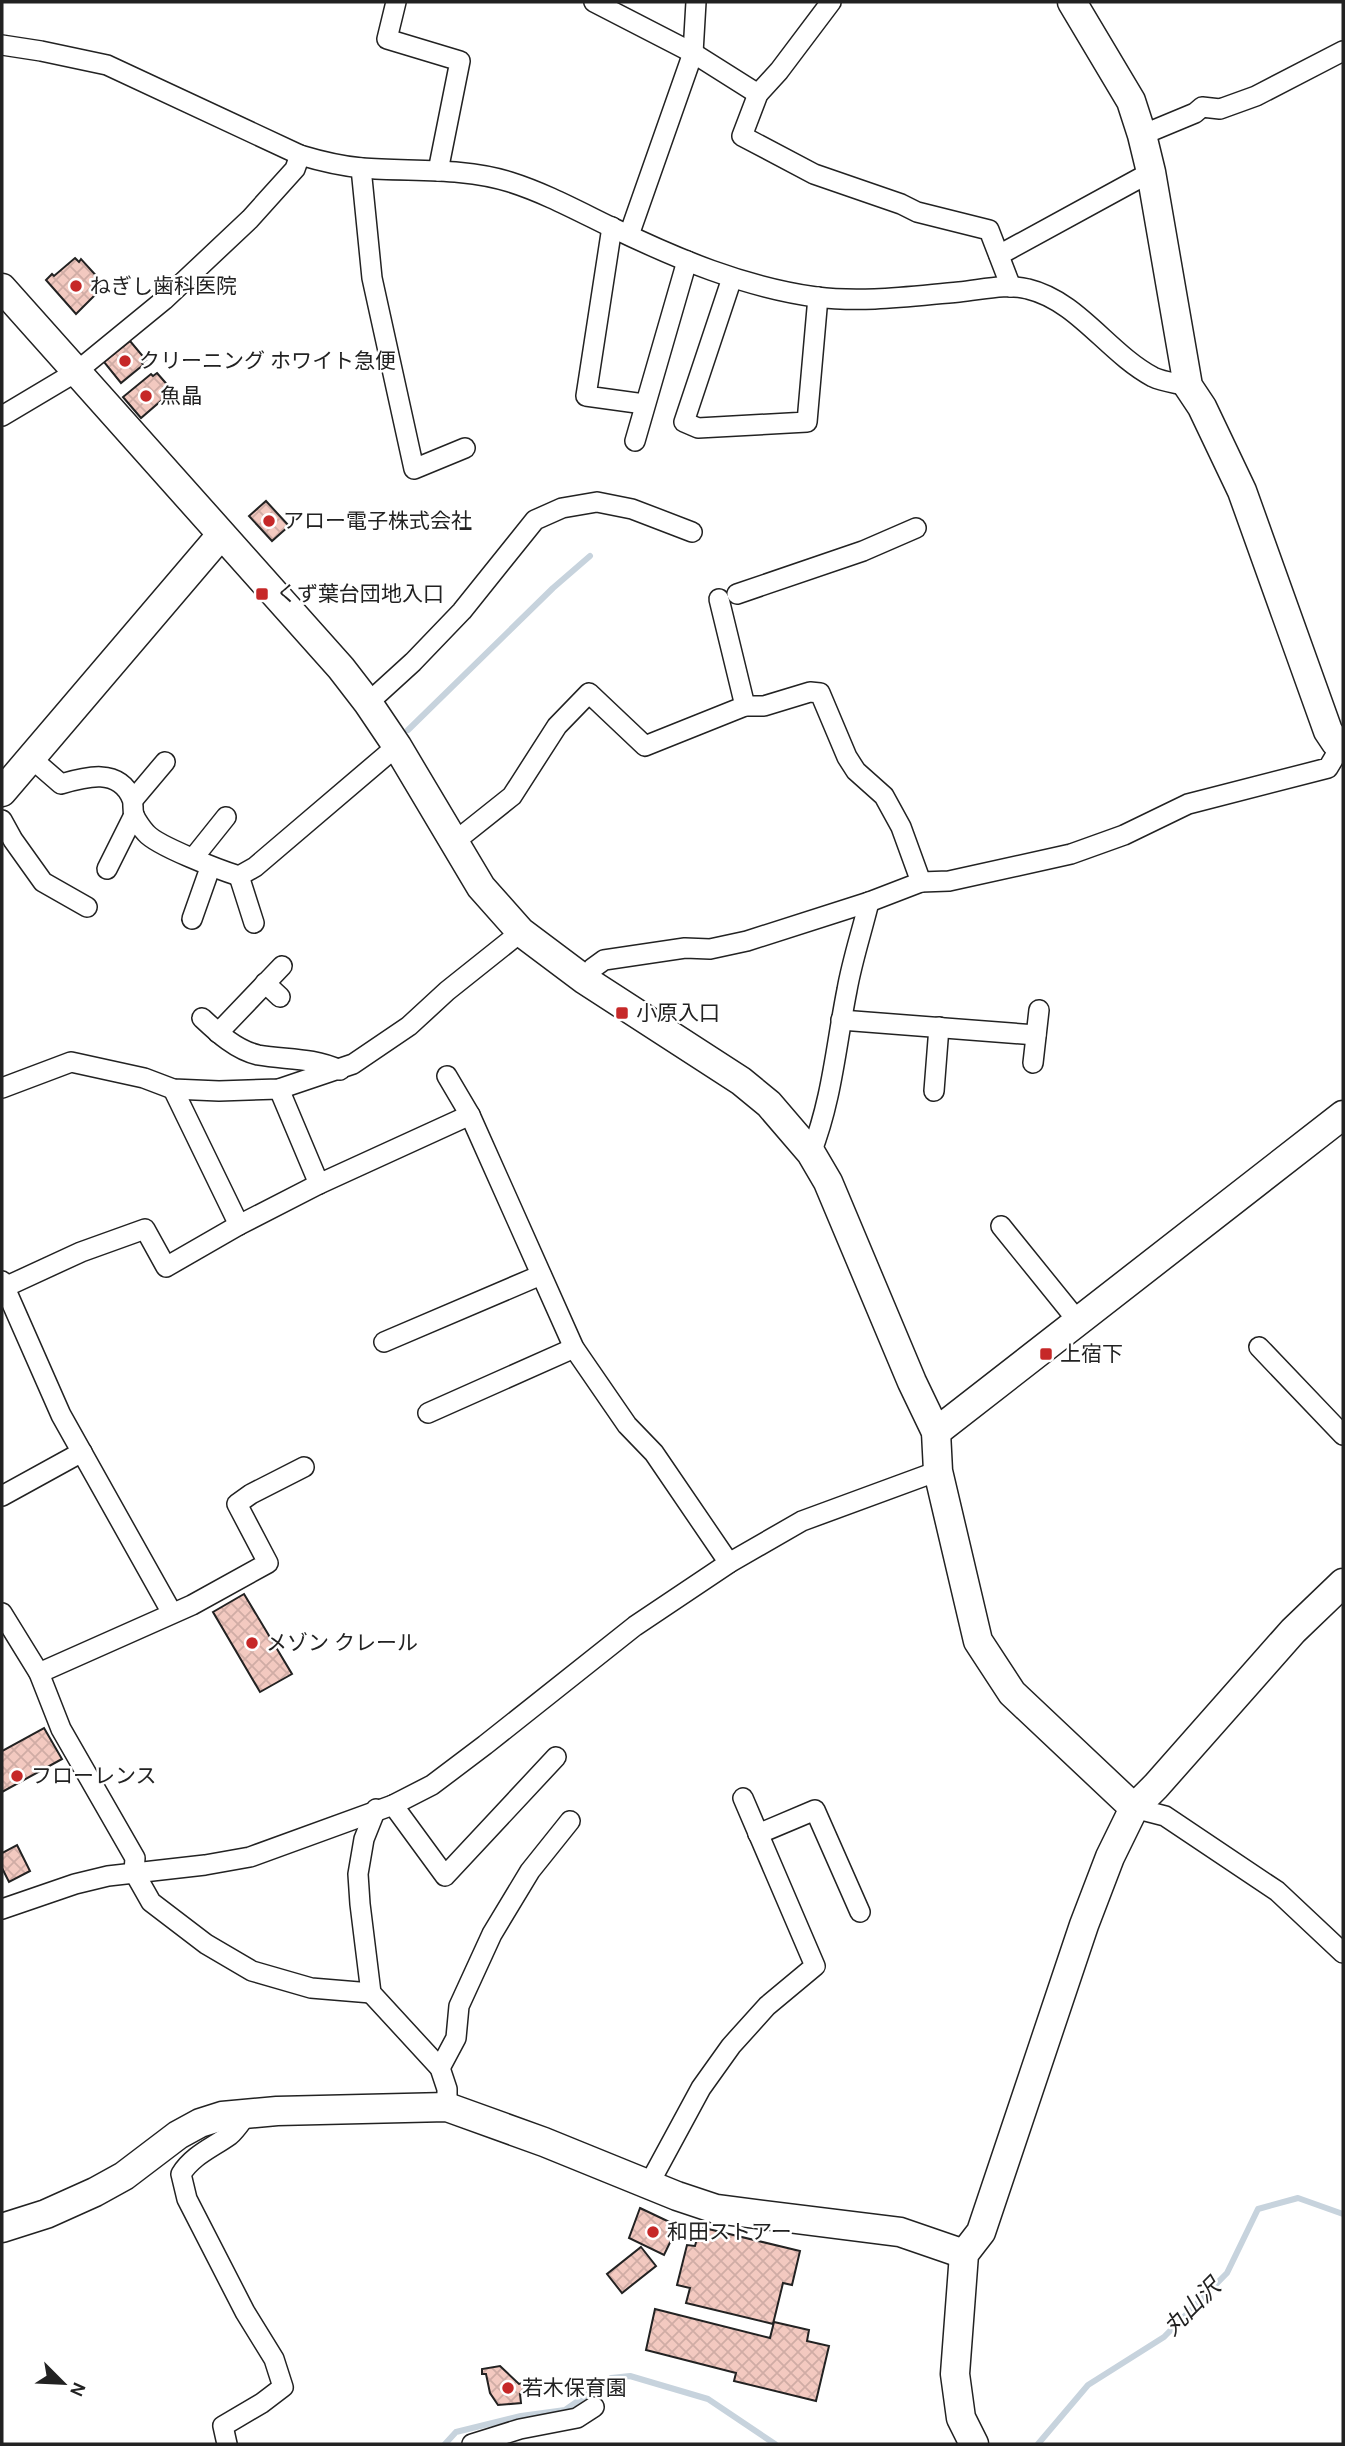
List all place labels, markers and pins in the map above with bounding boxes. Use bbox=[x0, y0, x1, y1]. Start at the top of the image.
place label: ねぎし歯科医院 bbox=[90, 274, 237, 298]
marker: ねぎし歯科医院 bbox=[68, 278, 84, 294]
place label: クリーニング ホワイト急便 bbox=[139, 349, 396, 373]
marker: クリーニング ホワイト急便 bbox=[117, 353, 133, 369]
place label: 魚晶 bbox=[160, 384, 202, 408]
marker: 魚晶 bbox=[138, 388, 154, 404]
place label: アロー電子株式会社 bbox=[283, 509, 472, 533]
marker: アロー電子株式会社 bbox=[261, 513, 277, 529]
place label: くず葉台団地入口 bbox=[276, 582, 444, 606]
marker: くず葉台団地入口 bbox=[254, 586, 270, 602]
place label: 小原入口 bbox=[636, 1001, 720, 1025]
marker: 小原入口 bbox=[614, 1005, 630, 1021]
place label: 上宿下 bbox=[1060, 1342, 1123, 1366]
marker: 上宿下 bbox=[1038, 1346, 1054, 1362]
place label: メゾン クレール bbox=[266, 1631, 418, 1655]
marker: メゾン クレール bbox=[244, 1635, 260, 1651]
place label: フローレンス bbox=[31, 1764, 157, 1788]
marker: フローレンス bbox=[9, 1768, 25, 1784]
place label: 和田ストアー bbox=[667, 2220, 792, 2244]
marker: 和田ストアー bbox=[645, 2224, 661, 2240]
place label: 若木保育園 bbox=[522, 2376, 627, 2400]
marker: 若木保育園 bbox=[500, 2380, 516, 2396]

